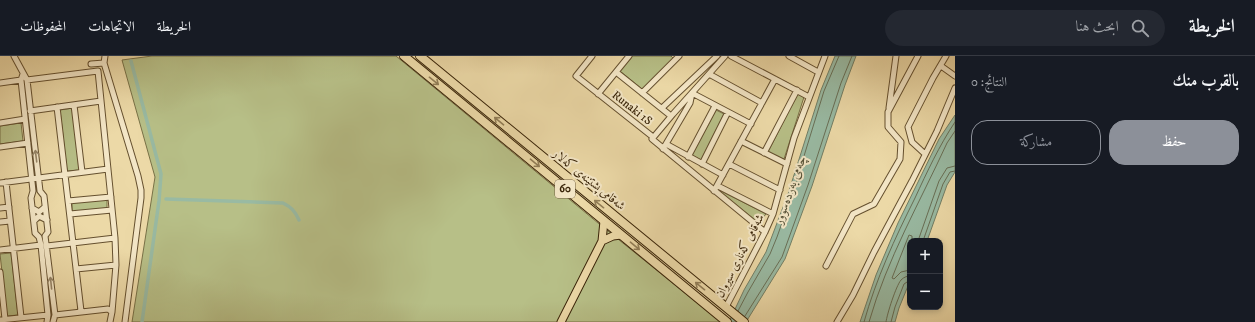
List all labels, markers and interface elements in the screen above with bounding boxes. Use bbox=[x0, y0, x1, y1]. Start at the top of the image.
search box bbox=[885, 10, 1165, 46]
text: الخريطة bbox=[1189, 15, 1235, 38]
text: ابحث هنا bbox=[1076, 17, 1119, 36]
icon: search bbox=[1129, 17, 1151, 39]
text: المحفوظات bbox=[20, 18, 66, 36]
text: الاتجاهات bbox=[88, 18, 135, 36]
text: الخريطة bbox=[157, 18, 191, 36]
text: بالقرب منك bbox=[1173, 70, 1239, 92]
text: النتائج: 0 bbox=[971, 74, 1007, 90]
one-way arrow bbox=[429, 76, 439, 85]
street label: Runaki 1S bbox=[609, 87, 655, 129]
one-way arrow bbox=[494, 117, 504, 126]
button: مشاركة bbox=[971, 120, 1101, 165]
button: حفظ bbox=[1109, 120, 1239, 165]
street label: شەقامی پشتێنەی کەلار bbox=[549, 145, 629, 214]
one-way arrow bbox=[32, 150, 40, 163]
water label: چەمی بەردەسوور bbox=[770, 153, 810, 228]
one-way arrow bbox=[529, 159, 540, 168]
road number: 60 bbox=[555, 180, 575, 198]
one-way arrow bbox=[594, 199, 605, 208]
street label: شەقامی کەناری سیروان bbox=[712, 211, 768, 300]
map controls bbox=[907, 238, 943, 310]
button: + bbox=[907, 238, 943, 274]
one-way arrow bbox=[629, 242, 640, 251]
button: − bbox=[907, 274, 943, 310]
one-way arrow bbox=[47, 277, 55, 290]
one-way arrow bbox=[694, 282, 705, 291]

